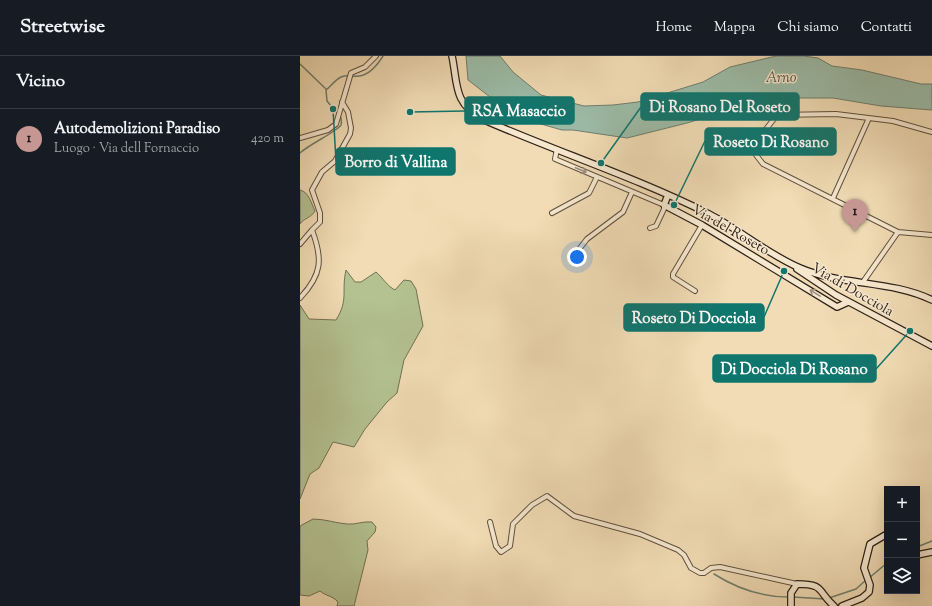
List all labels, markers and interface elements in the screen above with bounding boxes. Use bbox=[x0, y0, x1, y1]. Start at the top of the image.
text: Streetwise bbox=[20, 14, 105, 41]
text: Home bbox=[655, 18, 692, 38]
text: Mappa bbox=[714, 18, 755, 38]
text: Chi siamo bbox=[777, 18, 839, 38]
text: Contatti bbox=[861, 18, 912, 38]
water label: Arno bbox=[766, 68, 797, 89]
text: Vicino bbox=[16, 70, 65, 94]
callout: Di Rosano Del Roseto bbox=[641, 93, 799, 120]
callout: RSA Masaccio bbox=[465, 97, 574, 124]
text: Di Rosano Del Roseto bbox=[649, 98, 791, 119]
text: RSA Masaccio bbox=[472, 102, 566, 123]
text: Autodemolizioni Paradiso bbox=[54, 119, 220, 140]
callout: Roseto Di Rosano bbox=[705, 128, 836, 155]
text: 1 bbox=[27, 130, 31, 148]
text: 420 m bbox=[251, 130, 284, 148]
text: Roseto Di Rosano bbox=[713, 133, 829, 154]
text: Luogo · Via dell Fornaccio bbox=[54, 140, 199, 158]
callout: Borro di Vallina bbox=[336, 148, 455, 175]
text: Borro di Vallina bbox=[345, 153, 447, 174]
one-way arrow bbox=[575, 167, 587, 174]
pin: 1 bbox=[842, 199, 868, 232]
street label: Via del Roseto bbox=[687, 200, 773, 261]
your location bbox=[567, 247, 587, 267]
street label: Via di Docciola bbox=[807, 259, 897, 323]
one-way arrow bbox=[810, 289, 821, 297]
callout: Roseto Di Docciola bbox=[624, 304, 764, 331]
text: Roseto Di Docciola bbox=[632, 309, 756, 330]
callout: Di Docciola Di Rosano bbox=[713, 355, 876, 382]
text: Di Docciola Di Rosano bbox=[720, 360, 868, 381]
map controls bbox=[884, 486, 920, 594]
button: + bbox=[884, 486, 920, 522]
button: − bbox=[884, 522, 920, 558]
button: layers bbox=[884, 558, 920, 594]

